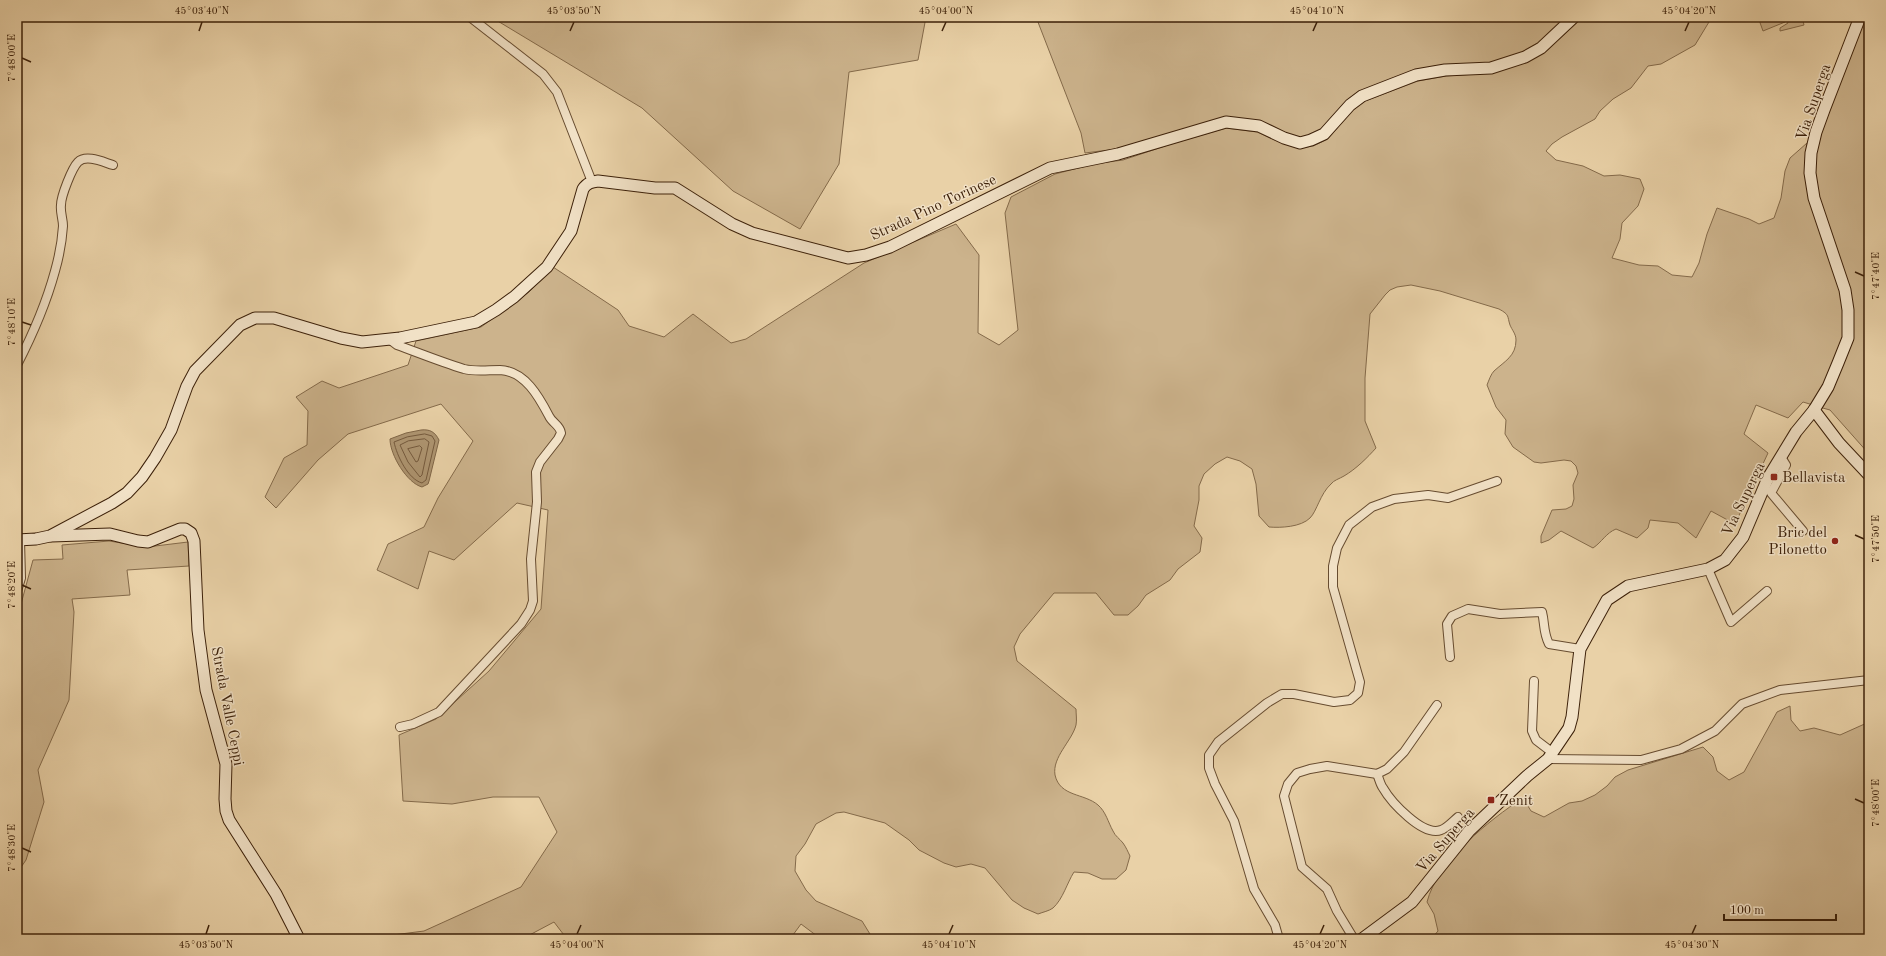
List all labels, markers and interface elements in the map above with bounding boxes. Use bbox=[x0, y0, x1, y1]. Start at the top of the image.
text: 45°03'40"N bbox=[175, 6, 230, 16]
text: 45°03'50"N bbox=[547, 6, 602, 16]
text: 45°04'00"N bbox=[919, 6, 974, 16]
text: 45°04'10"N bbox=[1290, 6, 1345, 16]
text: 45°04'20"N bbox=[1662, 6, 1717, 16]
text: 7°48'00"E bbox=[7, 34, 17, 82]
street label: Via Superga bbox=[1794, 62, 1835, 143]
street label: Strada Pino Torinese bbox=[868, 173, 999, 244]
text: 7°47'40"E bbox=[1871, 252, 1881, 300]
text: 7°48'10"E bbox=[7, 298, 17, 346]
street label: Via Superga bbox=[1720, 460, 1769, 539]
place label: Bellavista bbox=[1782, 471, 1846, 486]
marker: Bellavista bbox=[1769, 472, 1779, 482]
text: 7°47'50"E bbox=[1871, 515, 1881, 563]
place label: Bric del Pilonetto bbox=[1768, 526, 1827, 558]
marker: Bric del Pilonetto bbox=[1830, 536, 1840, 546]
text: 7°48'20"E bbox=[7, 561, 17, 609]
street label: Strada Valle Ceppi bbox=[208, 645, 245, 767]
text: 7°48'00"E bbox=[1871, 779, 1881, 827]
place label: Zenit bbox=[1499, 794, 1533, 809]
marker: Zenit bbox=[1486, 795, 1496, 805]
street label: Via Superga bbox=[1414, 805, 1478, 876]
text: 7°48'30"E bbox=[7, 824, 17, 872]
scale bar bbox=[1724, 896, 1836, 922]
text: 100 m bbox=[1730, 905, 1764, 917]
text: 45°03'50"N bbox=[179, 940, 234, 950]
text: 45°04'00"N bbox=[550, 940, 605, 950]
text: 45°04'10"N bbox=[922, 940, 977, 950]
text: 45°04'20"N bbox=[1293, 940, 1348, 950]
text: 45°04'30"N bbox=[1665, 940, 1720, 950]

